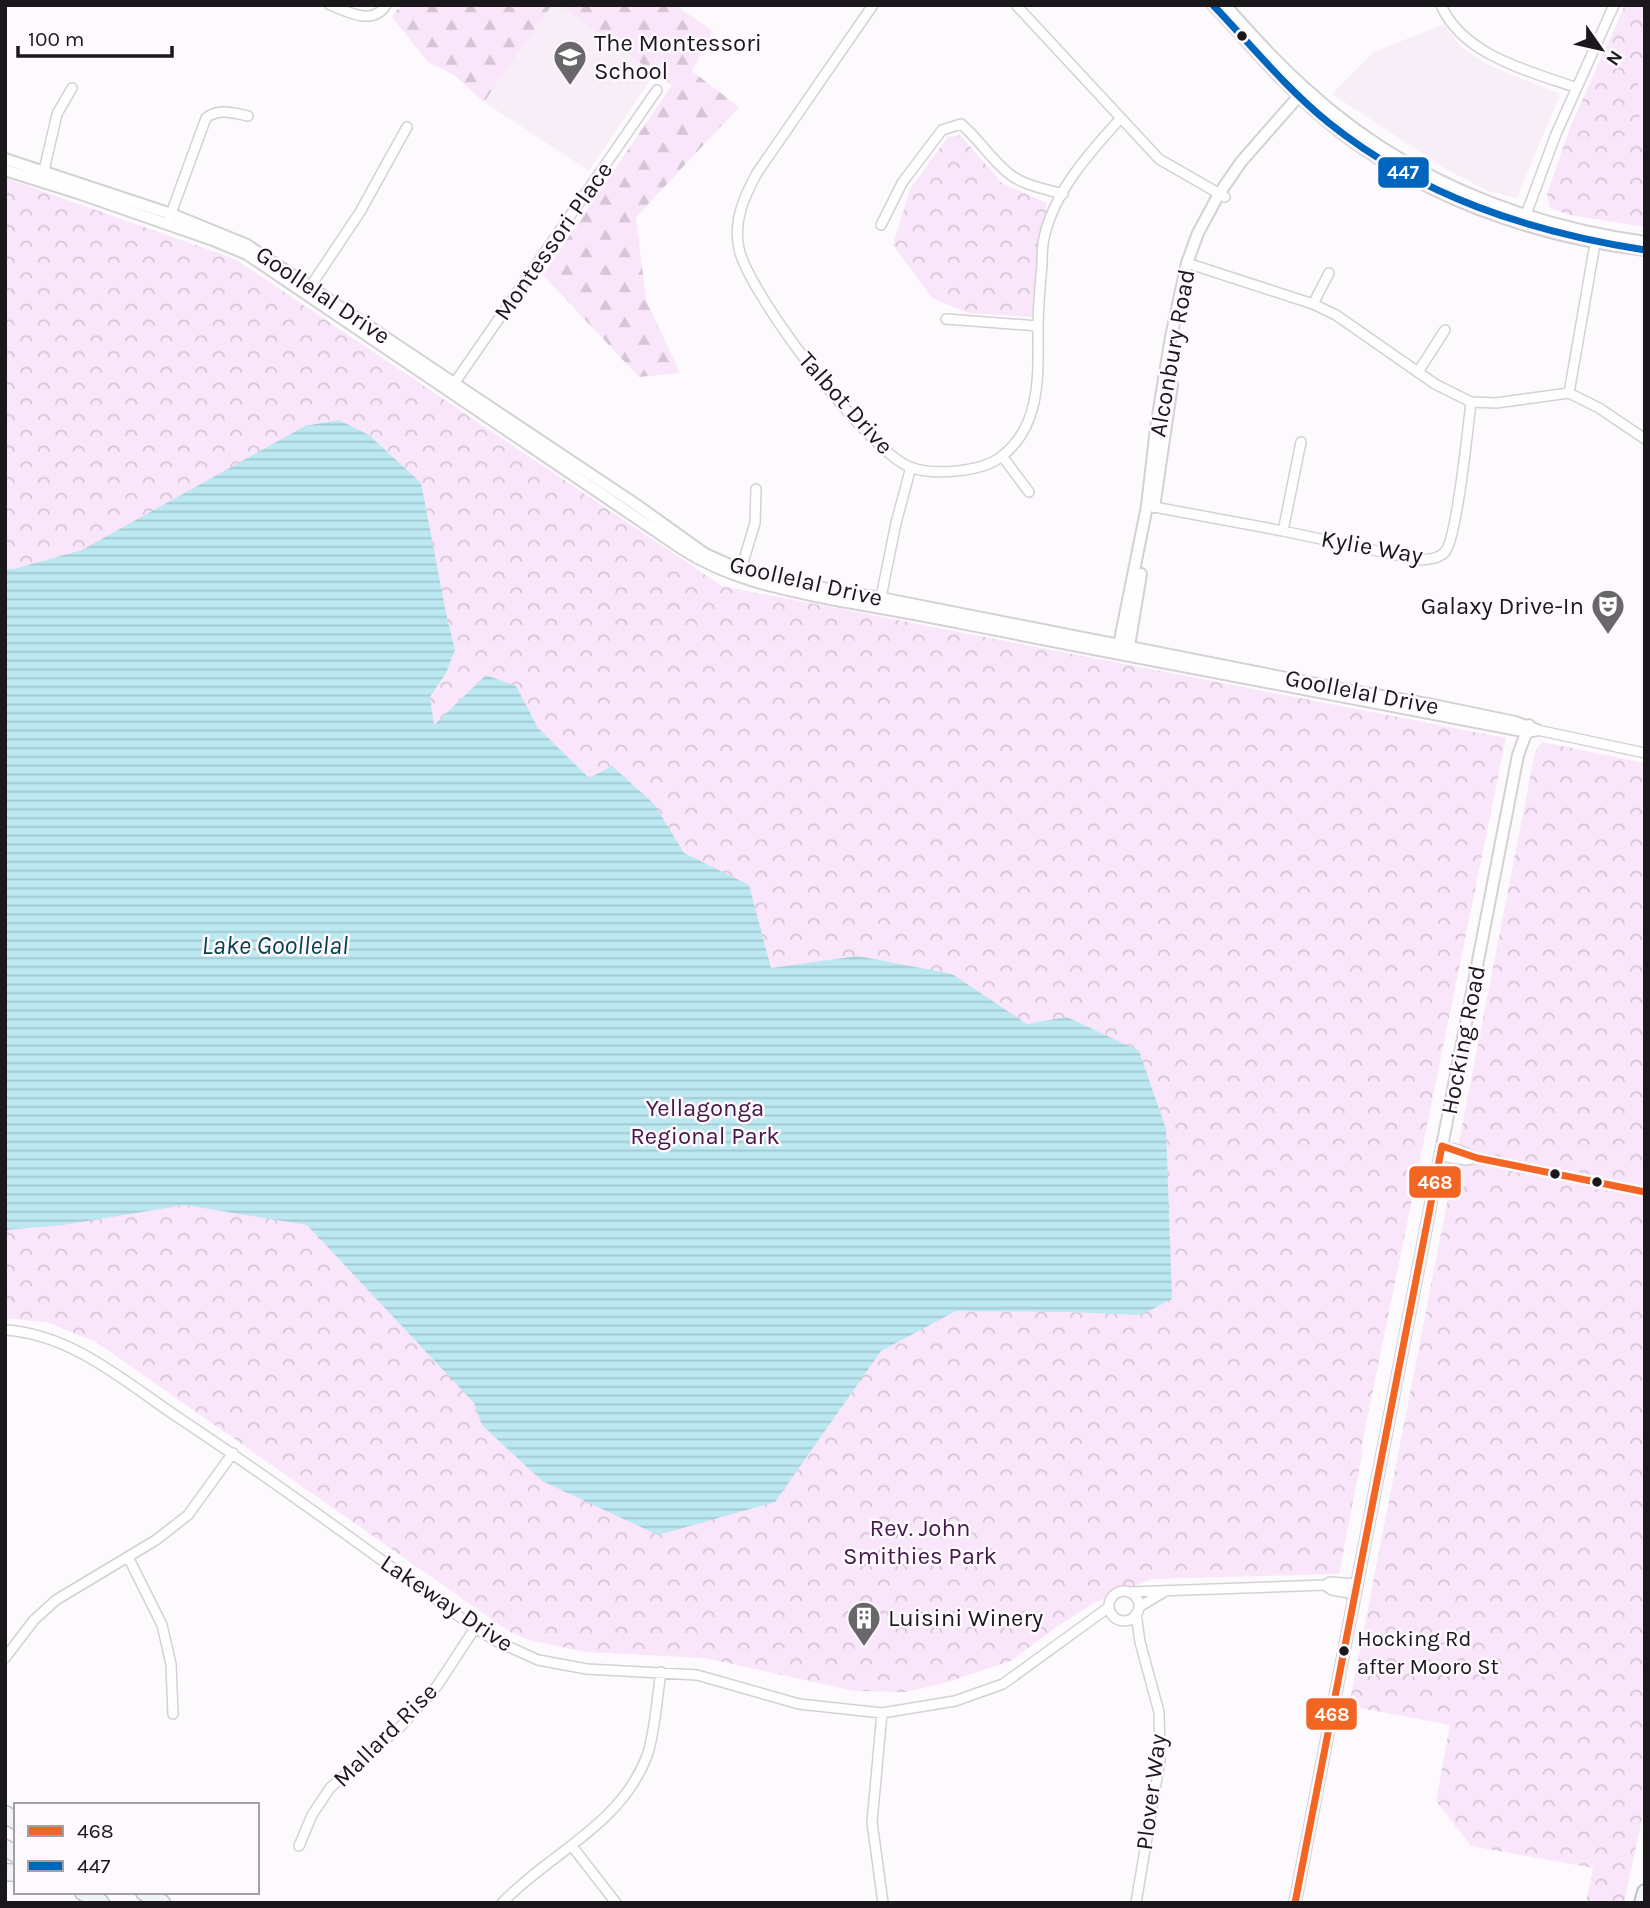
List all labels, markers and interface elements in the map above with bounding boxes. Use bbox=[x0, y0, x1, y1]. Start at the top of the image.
scale bar bbox=[18, 14, 172, 58]
north arrow bbox=[1566, 14, 1636, 84]
text: 100 m bbox=[28, 27, 85, 51]
place label: The Montessori School bbox=[594, 29, 762, 85]
unlabelled marker bbox=[1235, 29, 1249, 43]
school or university icon: The Montessori School bbox=[551, 38, 589, 87]
text: N bbox=[1601, 46, 1627, 70]
street label: Montessori Place bbox=[488, 156, 618, 326]
line badge: 447 bbox=[1377, 156, 1430, 189]
text: 447 bbox=[1387, 162, 1420, 184]
street label: Goollelal Drive bbox=[251, 240, 395, 350]
street label: Alconbury Road bbox=[1143, 267, 1201, 439]
street label: Talbot Drive bbox=[793, 346, 899, 460]
street label: Kylie Way bbox=[1319, 524, 1425, 570]
street label: Goollelal Drive bbox=[727, 550, 885, 612]
theatre icon: Galaxy Drive-In bbox=[1589, 587, 1627, 636]
place label: Galaxy Drive-In bbox=[1421, 592, 1584, 620]
street label: Goollelal Drive bbox=[1283, 663, 1441, 721]
water label: Lake Goollelal bbox=[202, 930, 348, 961]
street label: Hocking Road bbox=[1435, 963, 1491, 1117]
park label: Yellagonga Regional Park bbox=[630, 1094, 780, 1150]
line badge: 468 bbox=[1408, 1165, 1462, 1199]
unlabelled marker bbox=[1548, 1167, 1562, 1181]
text: 468 bbox=[1417, 1172, 1453, 1194]
unlabelled marker bbox=[1590, 1175, 1604, 1189]
park label: Rev. John Smithies Park bbox=[843, 1514, 997, 1570]
street label: Lakeway Drive bbox=[375, 1548, 519, 1658]
building icon: Luisini Winery bbox=[845, 1599, 883, 1648]
place label: Luisini Winery bbox=[888, 1604, 1043, 1632]
place label: Hocking Rd after Mooro St bbox=[1357, 1626, 1499, 1680]
marker: Hocking Rd after Mooro St bbox=[1337, 1644, 1351, 1658]
street label: Mallard Rise bbox=[327, 1677, 443, 1793]
line badge: 468 bbox=[1305, 1697, 1358, 1731]
text: 468 bbox=[1314, 1704, 1350, 1726]
street label: Plover Way bbox=[1130, 1732, 1172, 1852]
legend bbox=[14, 1803, 259, 1894]
text: 468 bbox=[77, 1819, 114, 1843]
text: 447 bbox=[77, 1854, 110, 1878]

